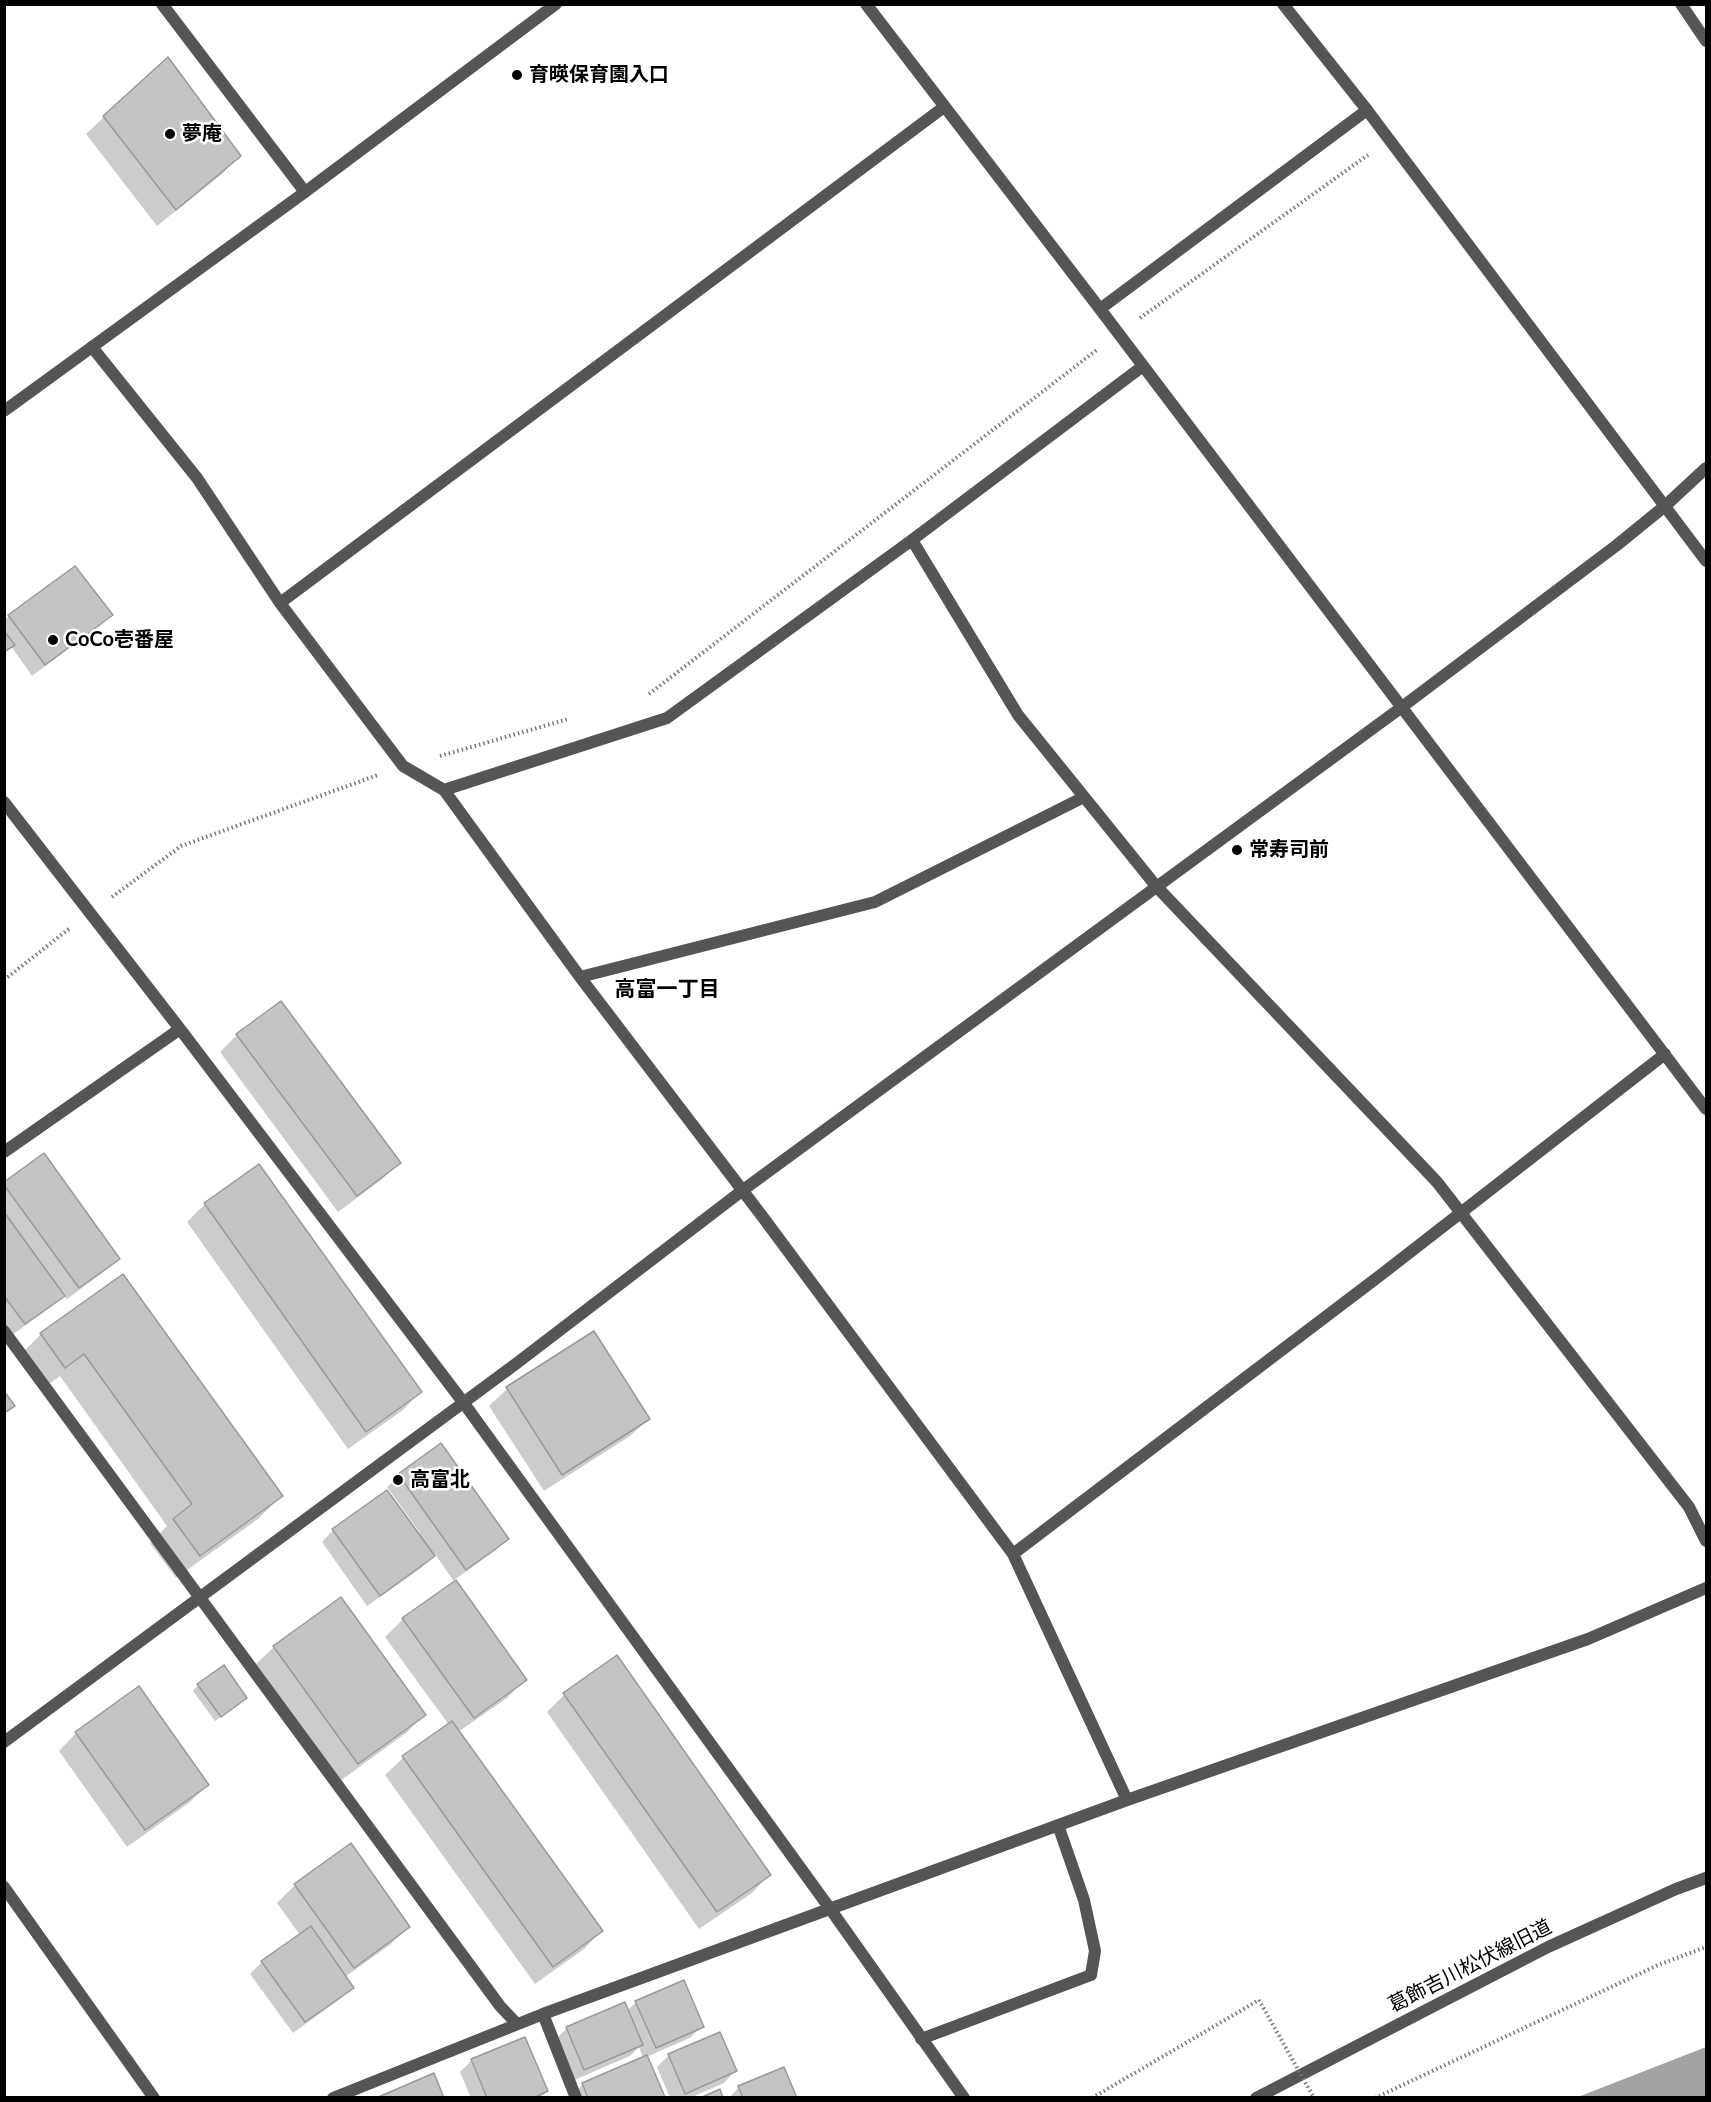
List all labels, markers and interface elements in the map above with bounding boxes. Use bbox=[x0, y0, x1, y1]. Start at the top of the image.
place label: 育暎保育園入口 bbox=[529, 63, 669, 87]
marker: 育暎保育園入口 bbox=[510, 68, 524, 82]
place label: 夢庵 bbox=[182, 122, 222, 146]
marker: 夢庵 bbox=[163, 127, 177, 141]
place label: CoCo壱番屋 bbox=[65, 628, 174, 652]
marker: CoCo壱番屋 bbox=[46, 633, 60, 647]
place label: 常寿司前 bbox=[1249, 838, 1329, 862]
marker: 常寿司前 bbox=[1230, 843, 1244, 857]
district label: 高富一丁目 bbox=[615, 976, 719, 1002]
place label: 高富北 bbox=[410, 1468, 470, 1492]
marker: 高富北 bbox=[391, 1473, 405, 1487]
street label: 葛飾吉川松伏線旧道 bbox=[1384, 1914, 1556, 2018]

